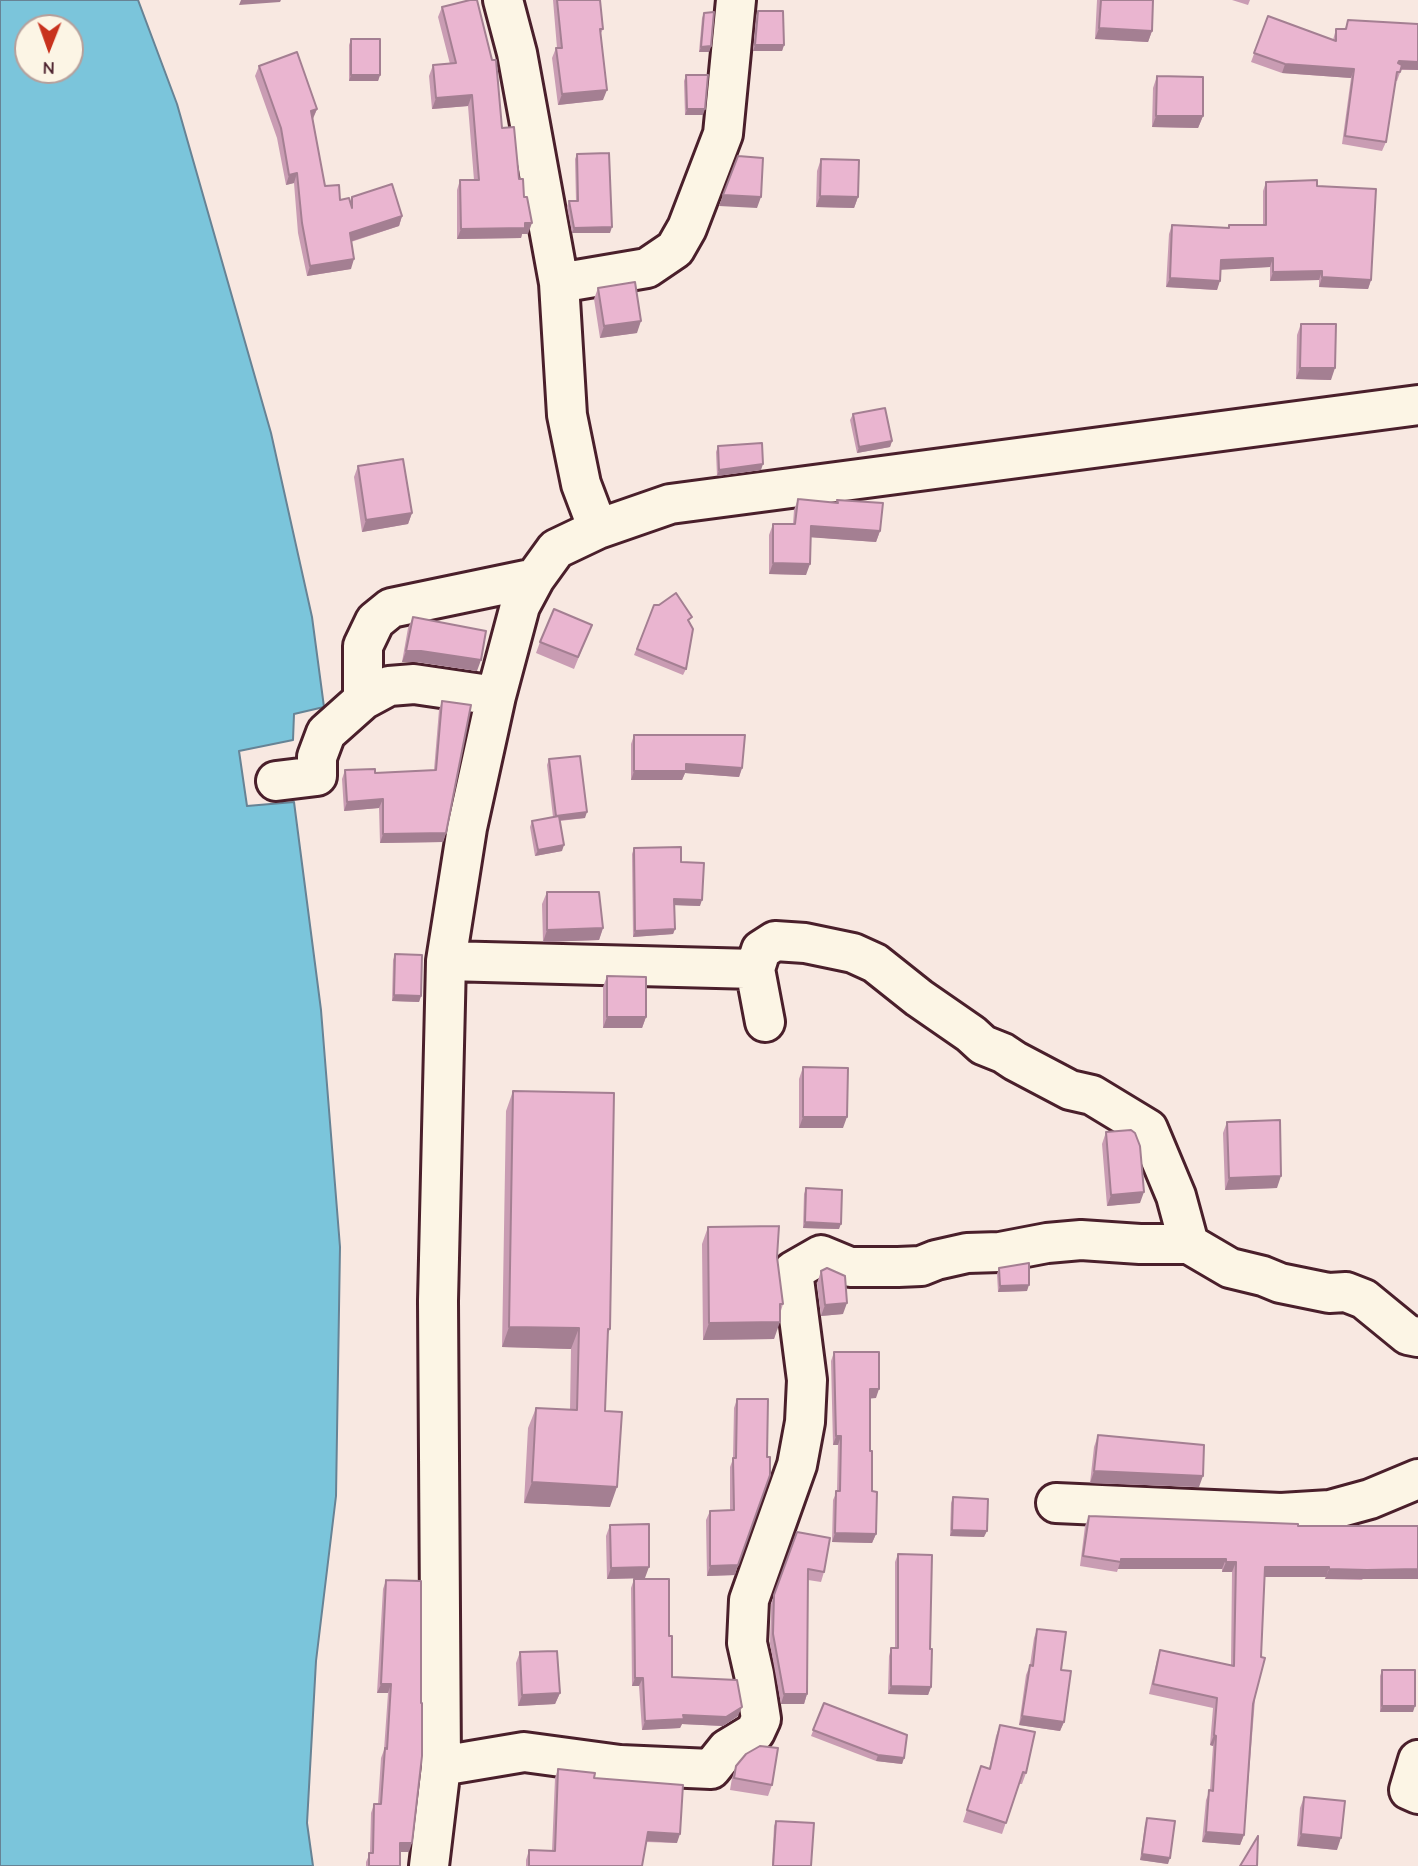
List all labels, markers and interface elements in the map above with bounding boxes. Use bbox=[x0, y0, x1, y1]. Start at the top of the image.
north arrow bbox=[14, 14, 84, 84]
text: N bbox=[42, 57, 55, 79]

